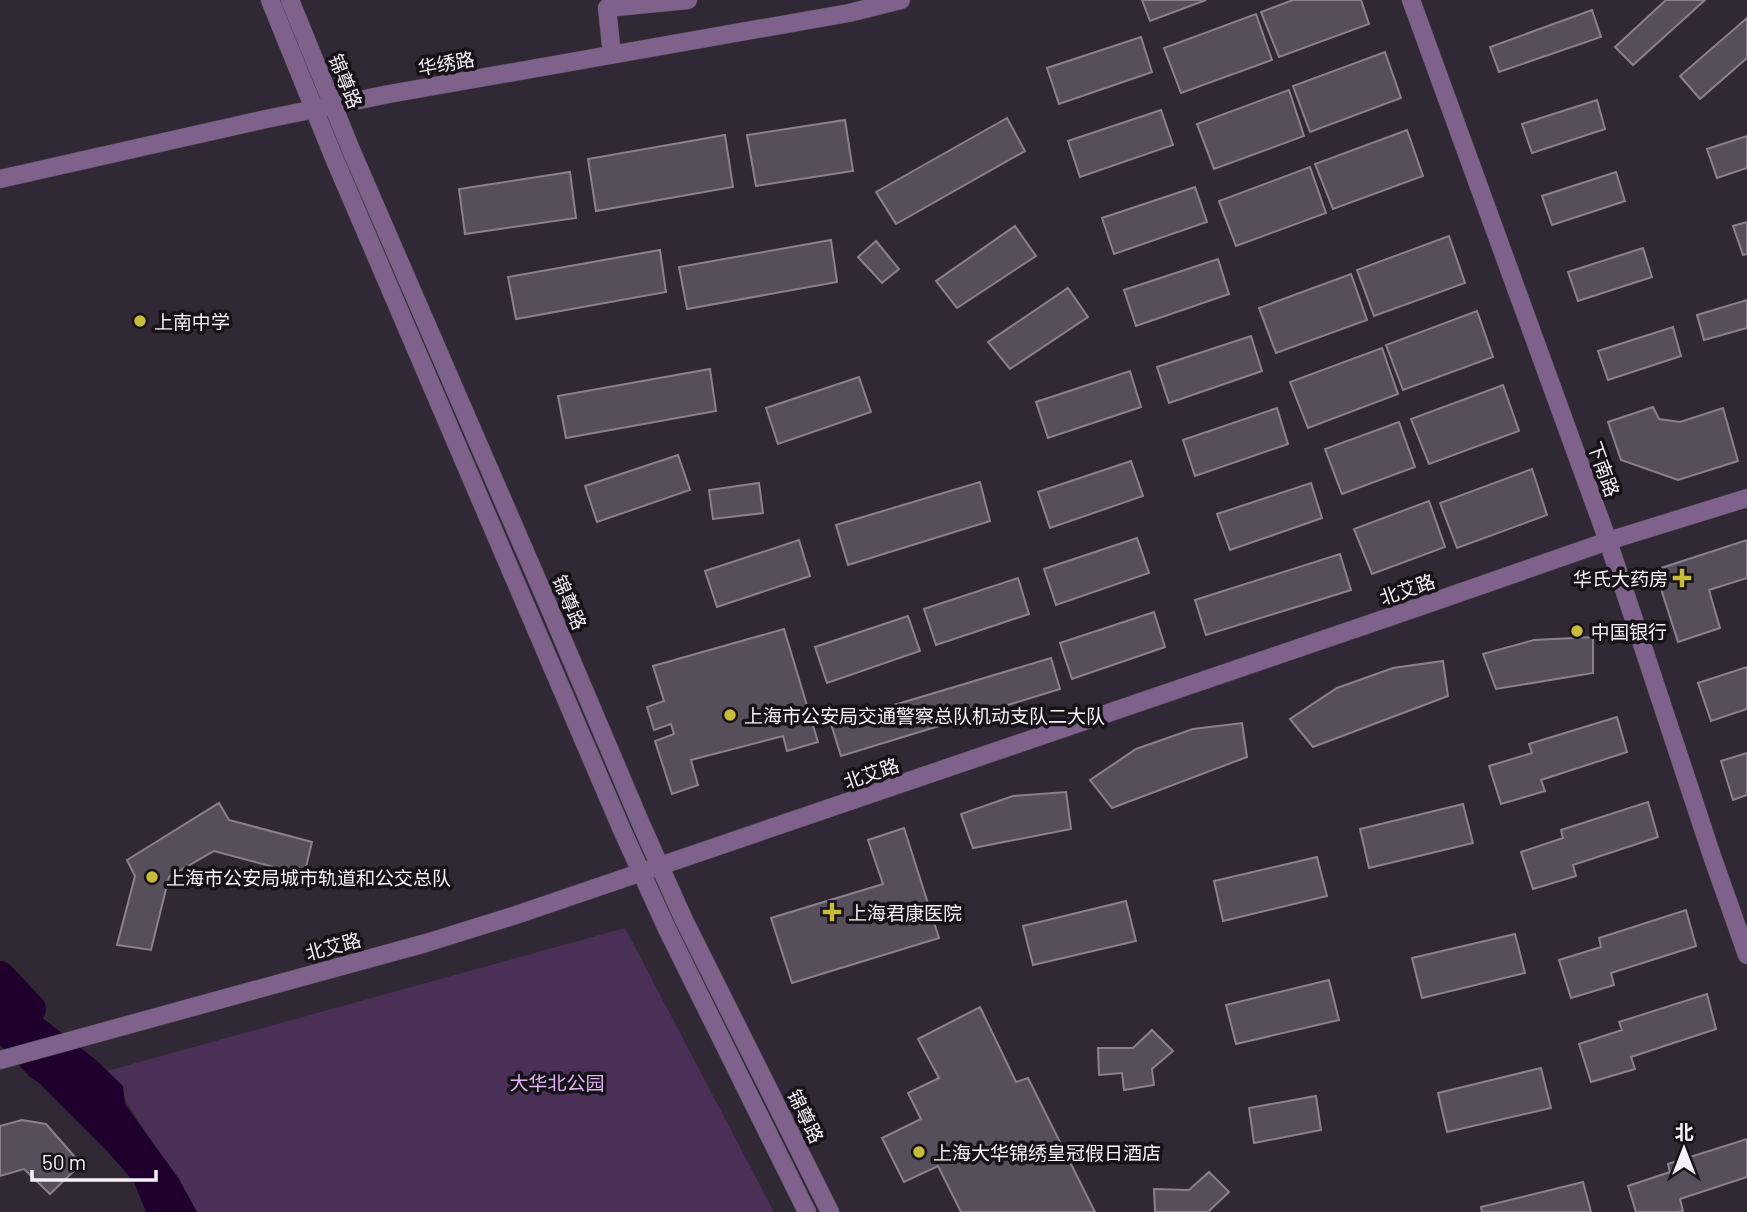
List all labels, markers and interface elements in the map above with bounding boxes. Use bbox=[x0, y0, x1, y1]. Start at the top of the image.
street label: 华绣路 bbox=[416, 47, 476, 79]
street label: 锦尊路 bbox=[325, 50, 367, 112]
place label: 上南中学 bbox=[154, 310, 230, 333]
marker: 上南中学 bbox=[132, 313, 148, 329]
street label: 下南路 bbox=[1583, 438, 1625, 500]
place label: 华氏大药房 bbox=[1573, 567, 1668, 590]
street label: 北艾路 bbox=[1376, 569, 1438, 609]
marker: 华氏大药房 bbox=[1674, 570, 1690, 586]
street label: 锦尊路 bbox=[548, 571, 592, 633]
place label: 中国银行 bbox=[1591, 620, 1667, 643]
marker: 中国银行 bbox=[1569, 623, 1585, 639]
place label: 上海市公安局交通警察总队机动支队二大队 bbox=[744, 704, 1105, 727]
marker: 上海市公安局交通警察总队机动支队二大队 bbox=[722, 707, 738, 723]
street label: 北艾路 bbox=[840, 753, 902, 793]
place label: 上海市公安局城市轨道和公交总队 bbox=[166, 866, 451, 889]
marker: 上海市公安局城市轨道和公交总队 bbox=[144, 869, 160, 885]
place label: 上海君康医院 bbox=[848, 901, 962, 924]
marker: 上海君康医院 bbox=[822, 902, 842, 922]
street label: 北艾路 bbox=[302, 928, 364, 964]
park label: 大华北公园 bbox=[509, 1071, 605, 1094]
street label: 锦尊路 bbox=[783, 1085, 829, 1147]
north arrow bbox=[1649, 1114, 1719, 1184]
text: 北 bbox=[1674, 1120, 1694, 1143]
scale bar bbox=[32, 1138, 156, 1182]
place label: 上海大华锦绣皇冠假日酒店 bbox=[933, 1141, 1161, 1164]
marker: 上海大华锦绣皇冠假日酒店 bbox=[911, 1144, 927, 1160]
text: 50 m bbox=[42, 1149, 86, 1174]

